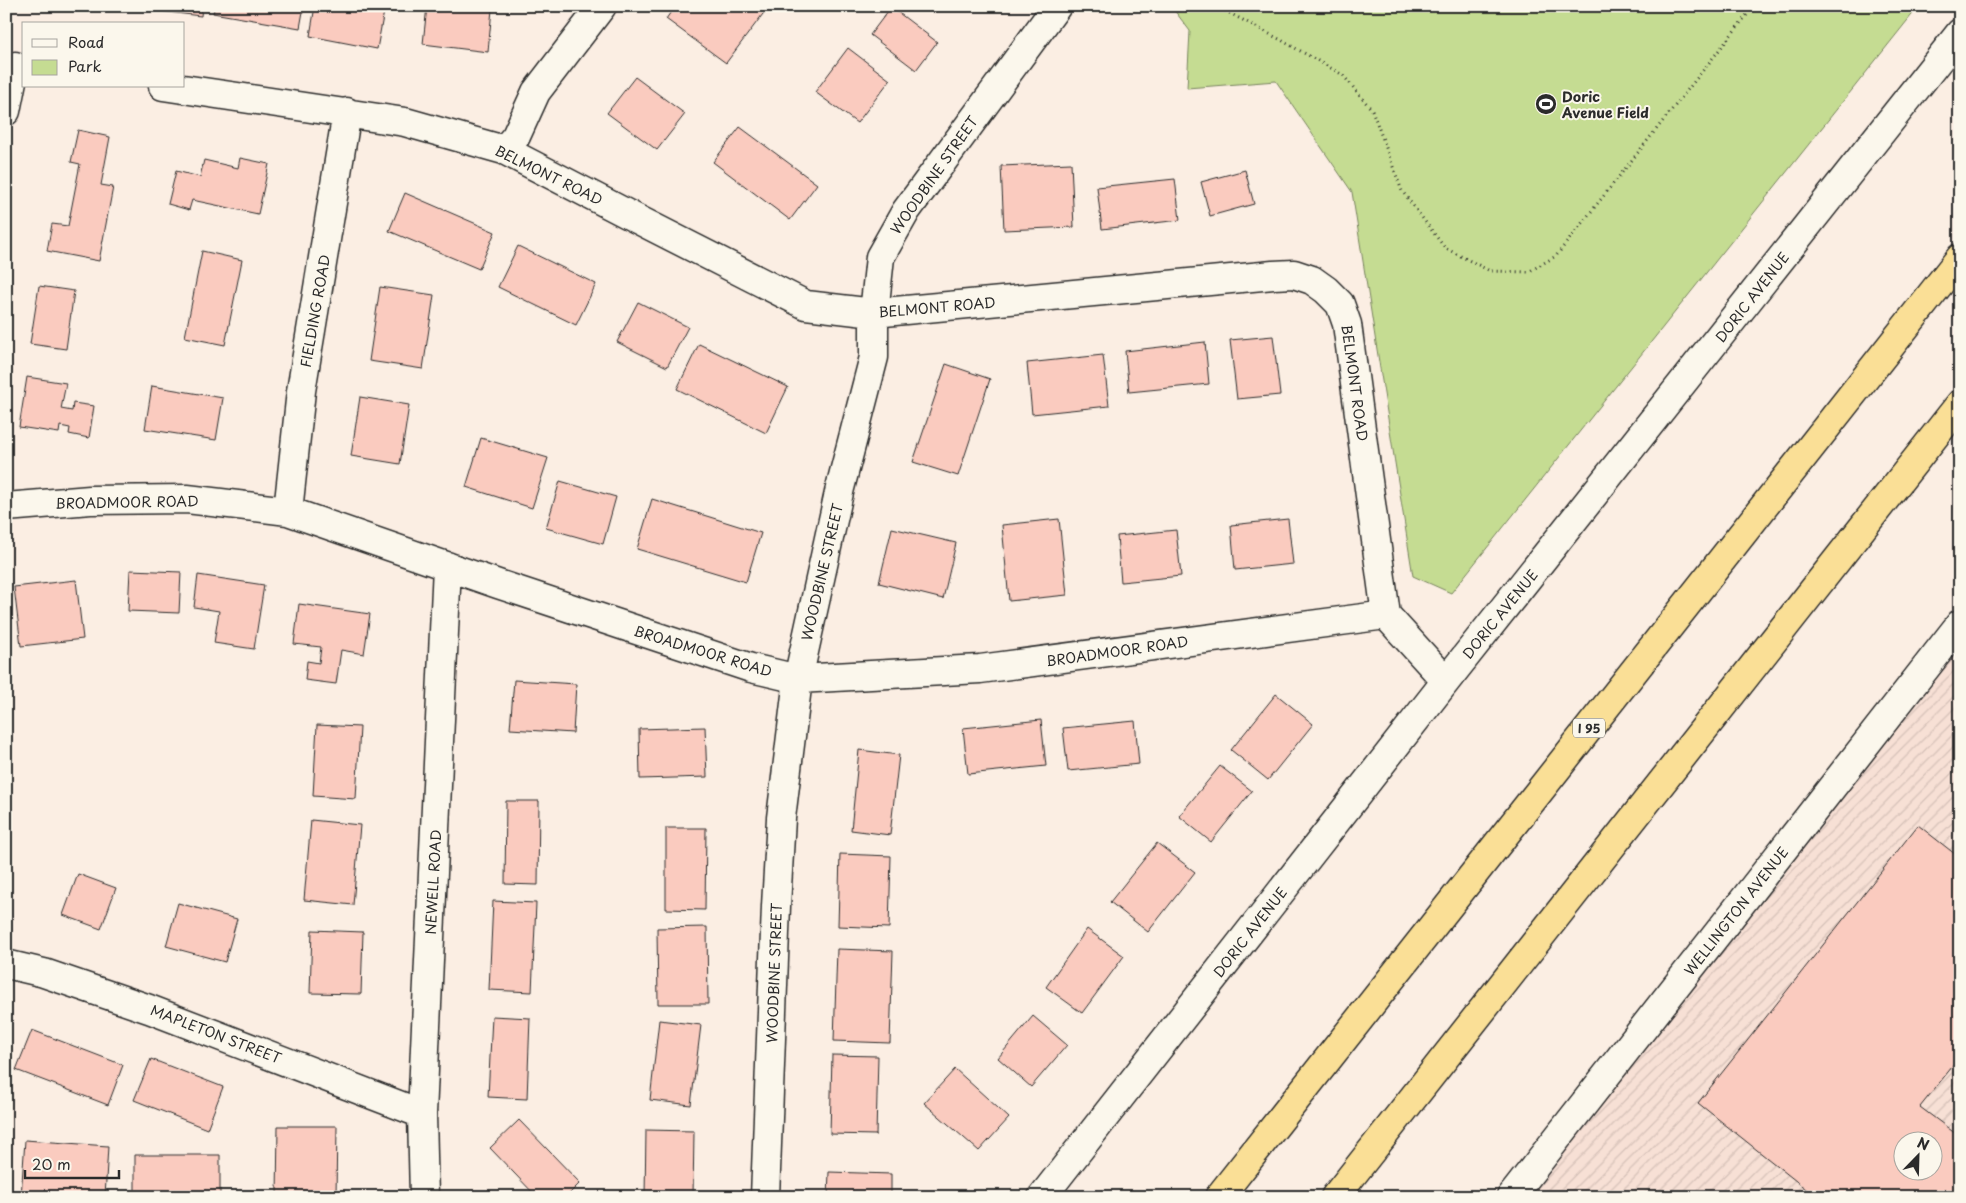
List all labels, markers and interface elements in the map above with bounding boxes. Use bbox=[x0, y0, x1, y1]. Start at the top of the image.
legend bbox=[22, 22, 185, 88]
text: Road bbox=[68, 30, 104, 53]
text: Park bbox=[68, 54, 102, 77]
place label: Doric Avenue Field bbox=[1561, 86, 1649, 123]
sports icon: Doric Avenue Field bbox=[1534, 92, 1558, 116]
street label: WOODBINE STREET bbox=[885, 111, 983, 238]
street label: BELMONT ROAD bbox=[492, 140, 606, 210]
street label: DORIC AVENUE bbox=[1710, 247, 1794, 347]
street label: FIELDING ROAD bbox=[295, 253, 335, 369]
street label: BELMONT ROAD bbox=[878, 291, 996, 323]
street label: BELMONT ROAD bbox=[1336, 323, 1374, 443]
street label: BROADMOOR ROAD bbox=[55, 490, 199, 514]
street label: WOODBINE STREET bbox=[796, 501, 848, 643]
street label: DORIC AVENUE bbox=[1457, 565, 1543, 663]
street label: BROADMOOR ROAD bbox=[631, 620, 775, 682]
street label: BROADMOOR ROAD bbox=[1045, 631, 1189, 671]
road number: I 95 bbox=[1573, 718, 1605, 738]
street label: NEWELL ROAD bbox=[420, 829, 446, 935]
street label: WELLINGTON AVENUE bbox=[1679, 842, 1793, 980]
street label: DORIC AVENUE bbox=[1208, 882, 1292, 982]
street label: WOODBINE STREET bbox=[761, 902, 787, 1043]
street label: MAPLETON STREET bbox=[148, 999, 285, 1069]
north arrow bbox=[1894, 1130, 1944, 1180]
text: N bbox=[1914, 1132, 1932, 1155]
scale bar bbox=[25, 1148, 119, 1180]
text: 20 m bbox=[32, 1152, 71, 1175]

